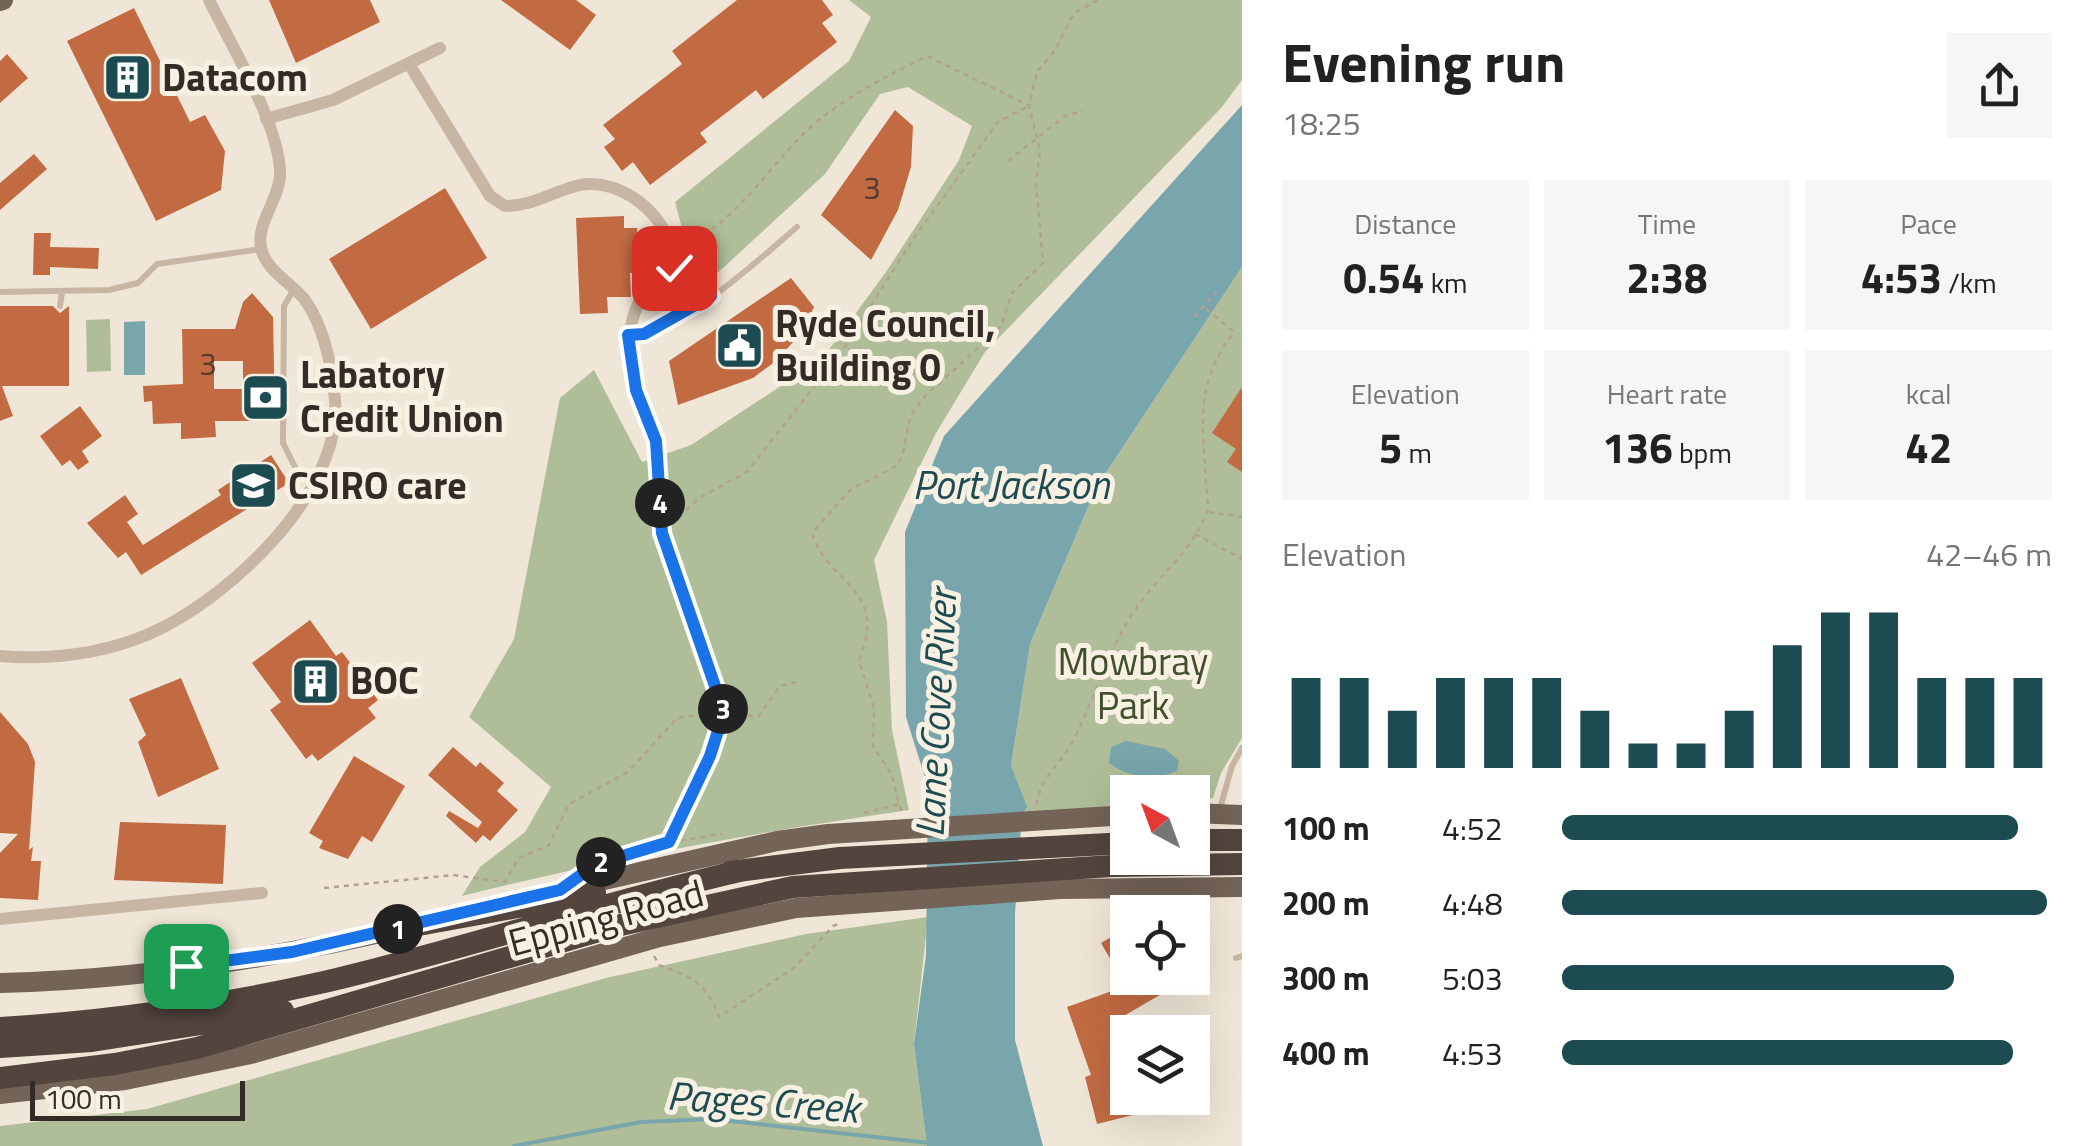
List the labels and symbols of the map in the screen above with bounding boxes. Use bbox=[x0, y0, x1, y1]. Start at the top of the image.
place label: Datacom bbox=[162, 48, 308, 106]
building icon: Datacom bbox=[101, 52, 153, 104]
house number: 3 bbox=[863, 163, 881, 211]
pin bbox=[632, 226, 717, 311]
place label: Ryde Council, Building 0 bbox=[775, 294, 995, 396]
public building icon: Ryde Council, Building 0 bbox=[714, 320, 766, 372]
house number: 3 bbox=[199, 339, 217, 387]
place label: Labatory Credit Union bbox=[300, 345, 504, 447]
bank icon: Labatory Credit Union bbox=[239, 371, 291, 423]
water label: Port Jackson bbox=[912, 454, 1111, 515]
place label: CSIRO care bbox=[288, 456, 467, 514]
school or university icon: CSIRO care bbox=[227, 460, 279, 512]
pin: 4 bbox=[635, 478, 685, 528]
water label: Lane Cove River bbox=[899, 583, 973, 838]
park label: Mowbray Park bbox=[1058, 632, 1208, 734]
place label: BOC bbox=[350, 651, 419, 709]
building icon: BOC bbox=[289, 655, 341, 707]
pin: 3 bbox=[698, 684, 748, 734]
north arrow bbox=[1110, 775, 1210, 875]
pin: 2 bbox=[576, 837, 626, 887]
street label: Epping Road bbox=[502, 863, 710, 971]
pin: 1 bbox=[373, 904, 423, 954]
pin bbox=[144, 924, 229, 1009]
water label: Pages Creek bbox=[665, 1064, 865, 1139]
scale bar bbox=[30, 1076, 245, 1120]

